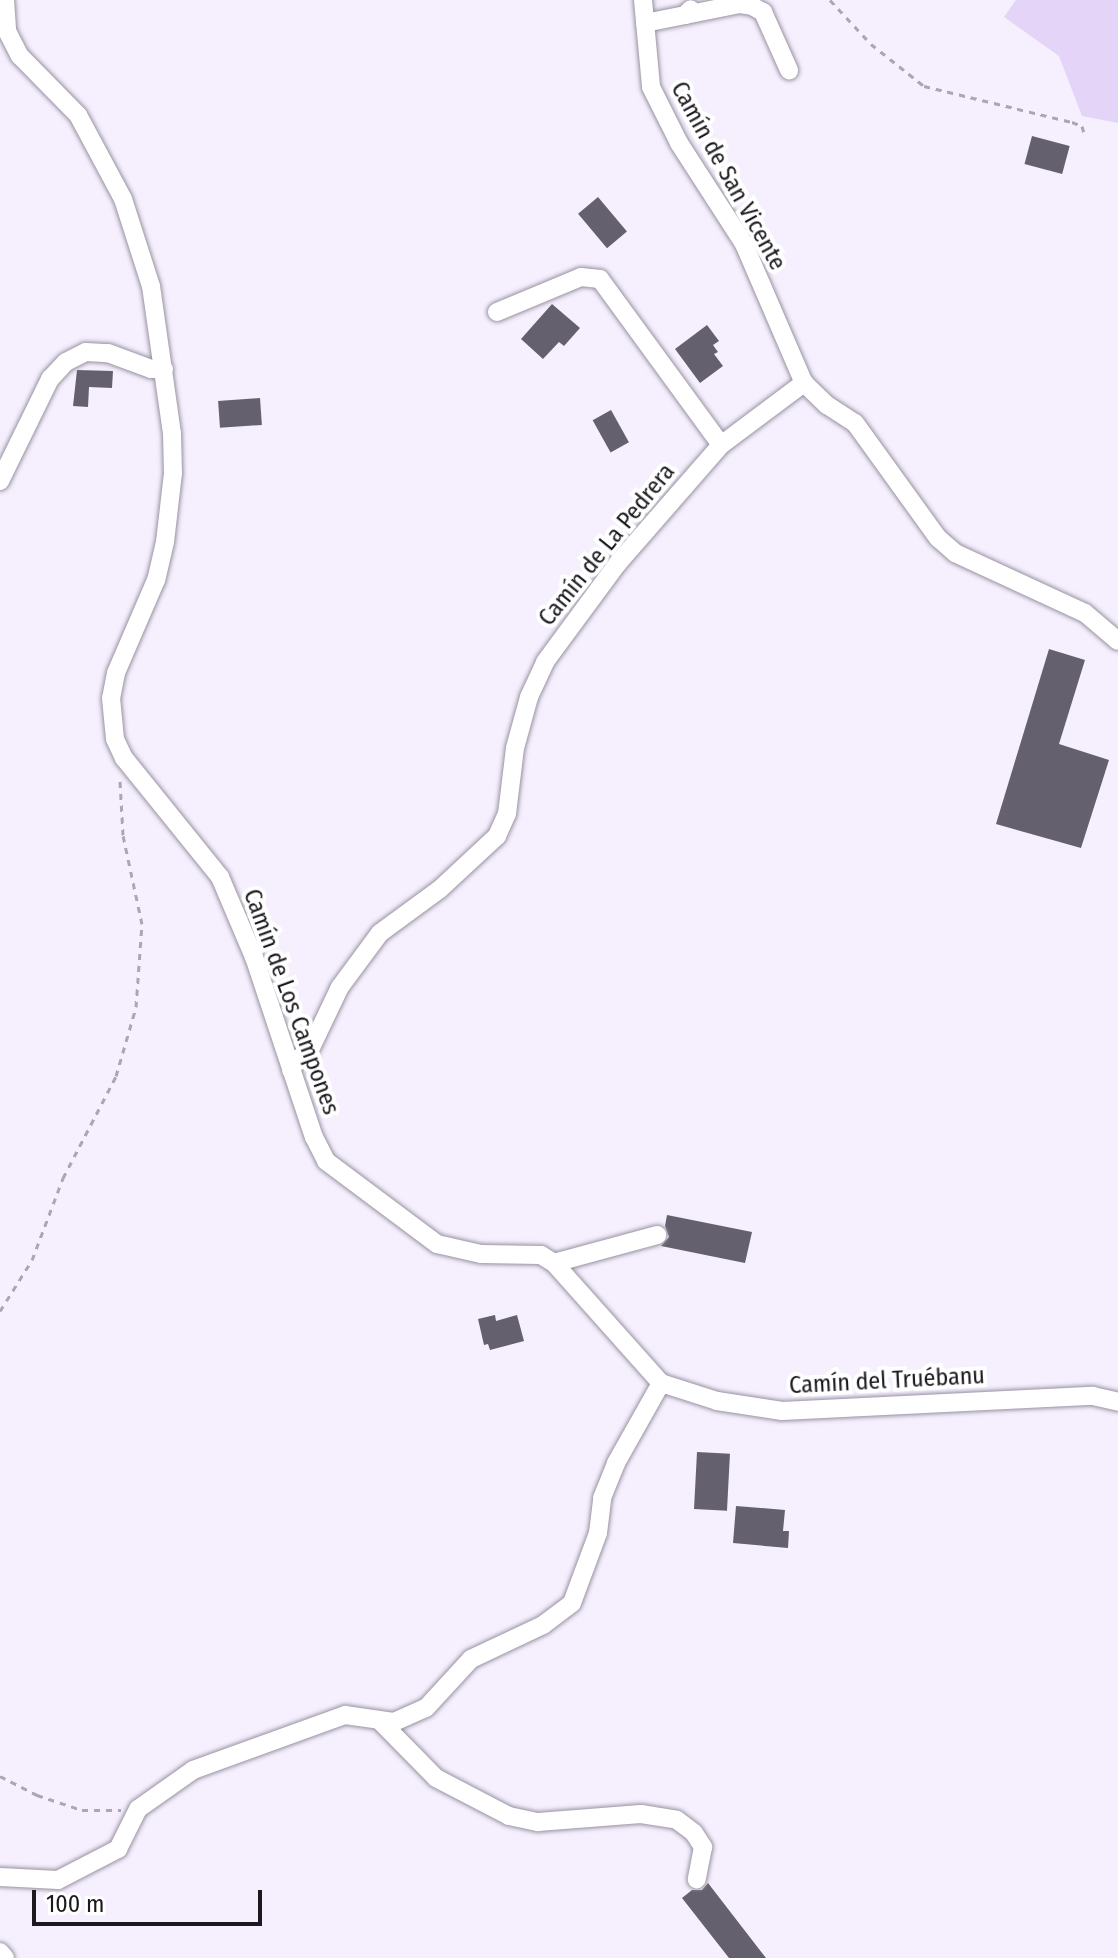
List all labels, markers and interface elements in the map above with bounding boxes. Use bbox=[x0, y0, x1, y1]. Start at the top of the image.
street label: Camín de San Vicente bbox=[664, 77, 792, 275]
street label: Camín de La Pedrera bbox=[533, 458, 681, 632]
street label: Camín de Los Campones bbox=[237, 885, 345, 1119]
street label: Camín del Truébanu bbox=[788, 1361, 986, 1401]
scale bar bbox=[36, 1874, 266, 1924]
text: 100 m bbox=[46, 1890, 104, 1918]

